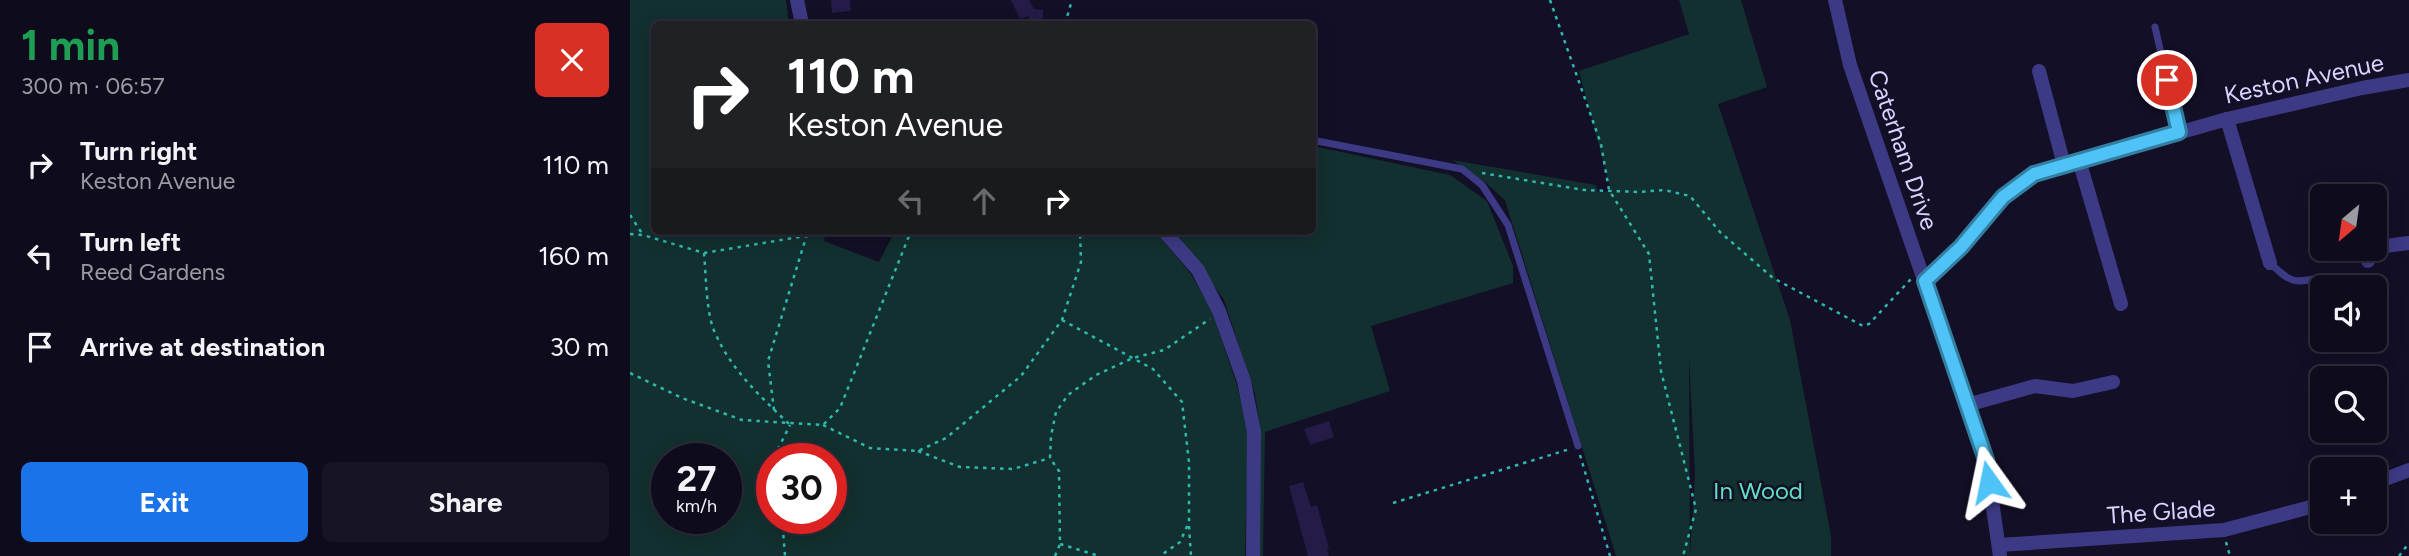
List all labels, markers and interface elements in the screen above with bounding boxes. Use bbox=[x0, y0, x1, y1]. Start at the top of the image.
text: 1 min bbox=[21, 20, 120, 71]
button: close bbox=[535, 23, 609, 97]
text: 110 m bbox=[787, 46, 915, 105]
street label: Keston Avenue bbox=[2222, 47, 2386, 110]
icon: right bbox=[672, 49, 763, 140]
pin bbox=[2137, 50, 2197, 110]
icon: arrive bbox=[2148, 61, 2186, 99]
street label: Caterham Drive bbox=[1863, 66, 1944, 234]
text: 300 m · 06:57 bbox=[21, 72, 165, 100]
text: Keston Avenue bbox=[787, 106, 1003, 144]
text: Turn right bbox=[80, 135, 197, 167]
icon: right bbox=[21, 146, 59, 184]
text: 110 m bbox=[542, 149, 609, 181]
text: Keston Avenue bbox=[80, 167, 235, 195]
icon: left bbox=[892, 182, 930, 220]
icon: ahead bbox=[965, 182, 1003, 220]
icon: right bbox=[1038, 182, 1076, 220]
north arrow bbox=[2310, 184, 2387, 261]
map controls bbox=[2310, 184, 2387, 534]
text: Turn left bbox=[80, 226, 181, 258]
icon: left bbox=[21, 237, 59, 275]
text: 160 m bbox=[538, 240, 609, 272]
text: Reed Gardens bbox=[80, 258, 225, 286]
button: sound bbox=[2310, 275, 2387, 352]
icon: arrive bbox=[21, 328, 59, 366]
text: Arrive at destination bbox=[80, 331, 325, 363]
text: 30 m bbox=[550, 331, 609, 363]
button: search bbox=[2310, 366, 2387, 443]
speed limit sign: 30 bbox=[756, 443, 847, 534]
position arrow bbox=[1952, 445, 2026, 519]
button: + bbox=[2310, 457, 2387, 534]
text: 27 bbox=[677, 458, 716, 500]
button: Exit bbox=[21, 462, 308, 542]
button: Share bbox=[322, 462, 609, 542]
park label: In Wood bbox=[1713, 476, 1803, 505]
street label: The Glade bbox=[2106, 493, 2216, 530]
text: km/h bbox=[676, 495, 717, 517]

